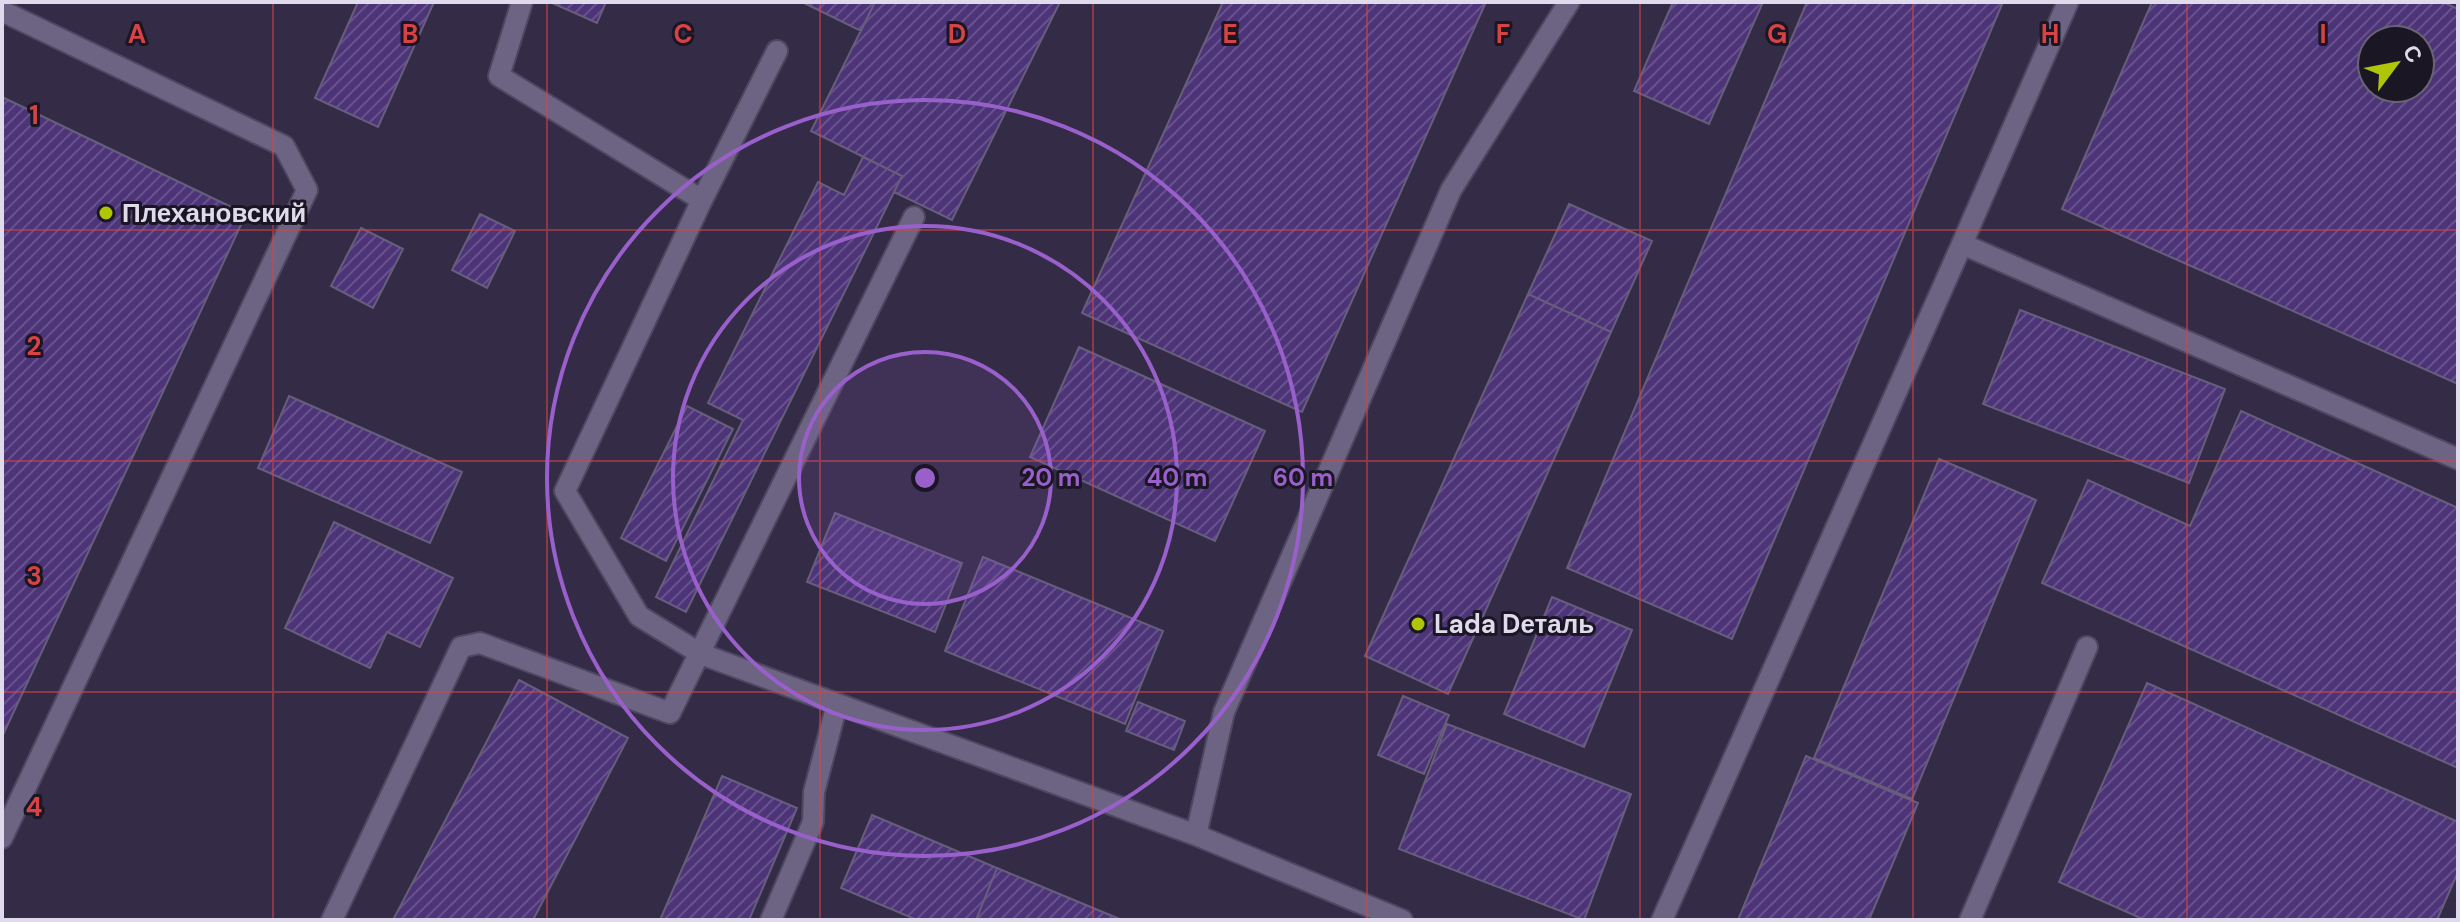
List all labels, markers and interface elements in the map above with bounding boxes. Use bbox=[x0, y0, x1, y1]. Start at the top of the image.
text: A bbox=[128, 17, 146, 51]
text: B bbox=[402, 17, 418, 51]
text: C bbox=[673, 17, 693, 51]
text: D bbox=[948, 17, 966, 51]
text: E bbox=[1222, 17, 1238, 51]
text: F bbox=[1496, 17, 1510, 51]
text: G bbox=[1767, 17, 1787, 51]
text: H bbox=[2041, 17, 2059, 51]
text: I bbox=[2319, 17, 2327, 51]
north arrow bbox=[2356, 24, 2436, 104]
text: С bbox=[2396, 39, 2429, 68]
text: 1 bbox=[29, 98, 39, 132]
place label: Плехановский bbox=[122, 196, 306, 230]
marker: Плехановский bbox=[97, 204, 115, 222]
text: 2 bbox=[26, 329, 42, 363]
text: 20 m bbox=[1022, 462, 1080, 493]
text: 40 m bbox=[1147, 462, 1207, 493]
text: 60 m bbox=[1273, 462, 1333, 493]
centre of rings bbox=[911, 464, 939, 492]
text: 3 bbox=[26, 559, 42, 593]
place label: Lada Dеталь bbox=[1434, 607, 1594, 641]
marker: Lada Dеталь bbox=[1409, 615, 1427, 633]
text: 4 bbox=[26, 790, 42, 824]

